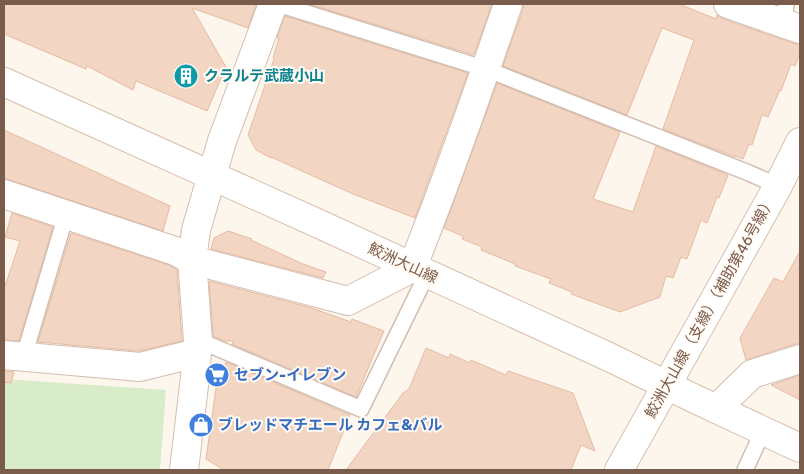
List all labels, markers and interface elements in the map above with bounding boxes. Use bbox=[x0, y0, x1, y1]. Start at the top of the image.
building icon: クラルテ武蔵小山 bbox=[173, 63, 199, 89]
place label: クラルテ武蔵小山 bbox=[204, 67, 324, 85]
street label: 鮫洲大山線（支線）（補助第46号線） bbox=[641, 193, 779, 421]
street label: 鮫洲大山線 bbox=[365, 239, 441, 287]
supermarket icon: セブン-イレブン bbox=[204, 362, 230, 388]
place label: セブン-イレブン bbox=[234, 366, 346, 384]
shop icon: ブレッドマチエール カフェ&バル bbox=[188, 412, 214, 438]
place label: ブレッドマチエール カフェ&バル bbox=[218, 416, 442, 434]

